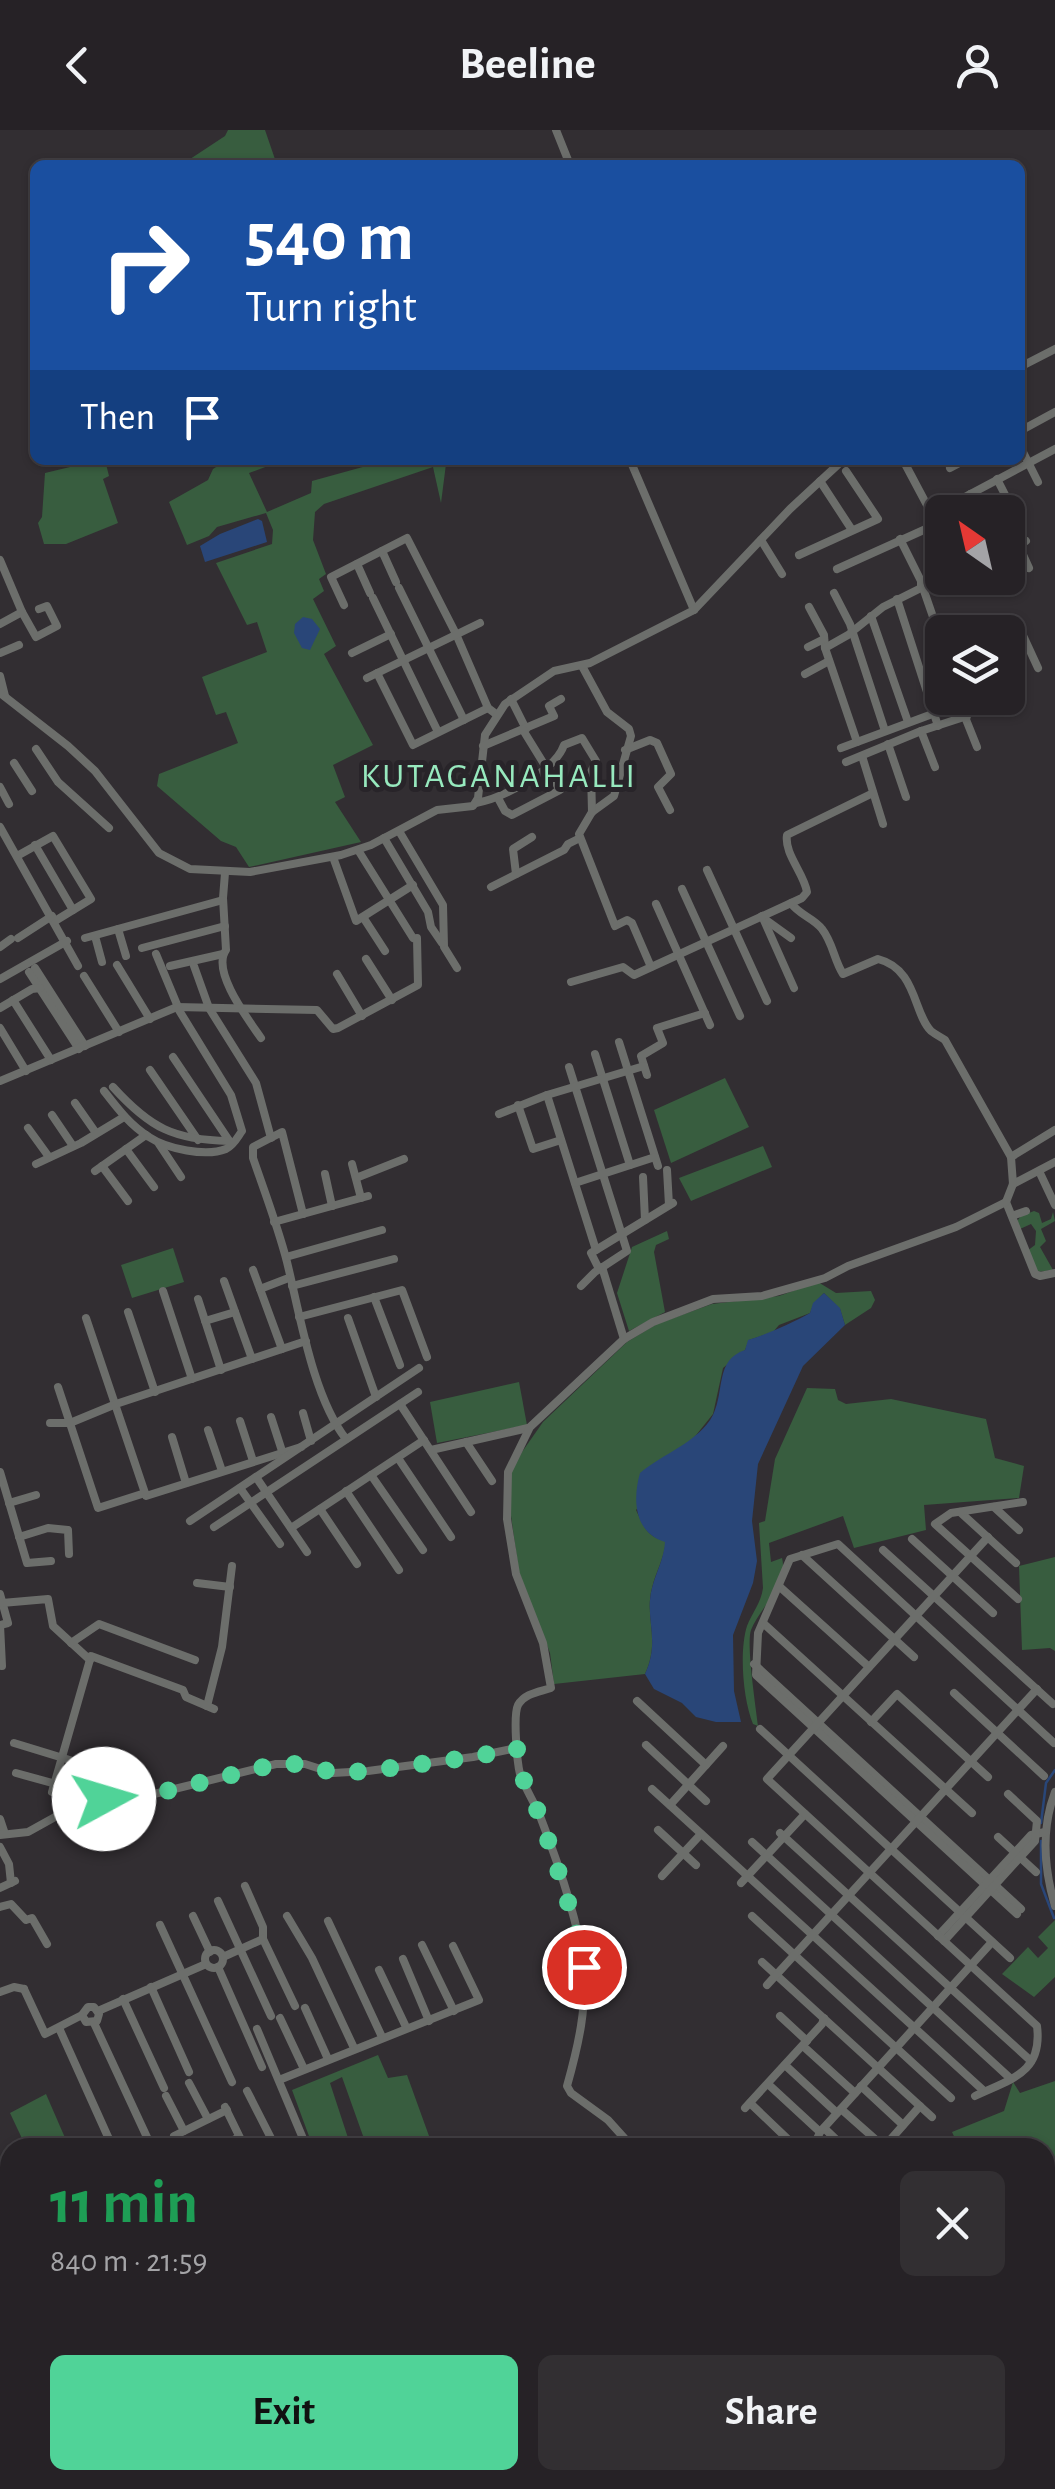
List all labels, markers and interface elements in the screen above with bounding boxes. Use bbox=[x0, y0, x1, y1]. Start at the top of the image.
icon: back bbox=[50, 38, 105, 93]
icon: person bbox=[950, 38, 1005, 93]
text: Beeline bbox=[459, 42, 596, 87]
icon: right bbox=[80, 200, 210, 330]
text: 540 m bbox=[245, 203, 414, 273]
text: Turn right bbox=[245, 285, 417, 330]
icon: arrive bbox=[175, 390, 230, 445]
text: Then bbox=[80, 399, 155, 437]
north arrow bbox=[925, 495, 1025, 595]
map controls bbox=[925, 495, 1025, 715]
button: layers bbox=[925, 615, 1025, 715]
district label: KUTAGANAHALLI bbox=[361, 759, 637, 794]
position arrow bbox=[52, 1747, 156, 1851]
pin bbox=[542, 1925, 627, 2010]
icon: arrive bbox=[557, 1940, 612, 1995]
button: close bbox=[900, 2171, 1005, 2276]
text: 11 min bbox=[50, 2174, 198, 2234]
text: 840 m · 21:59 bbox=[50, 2245, 208, 2277]
button: Exit bbox=[50, 2355, 518, 2470]
button: Share bbox=[538, 2355, 1005, 2470]

